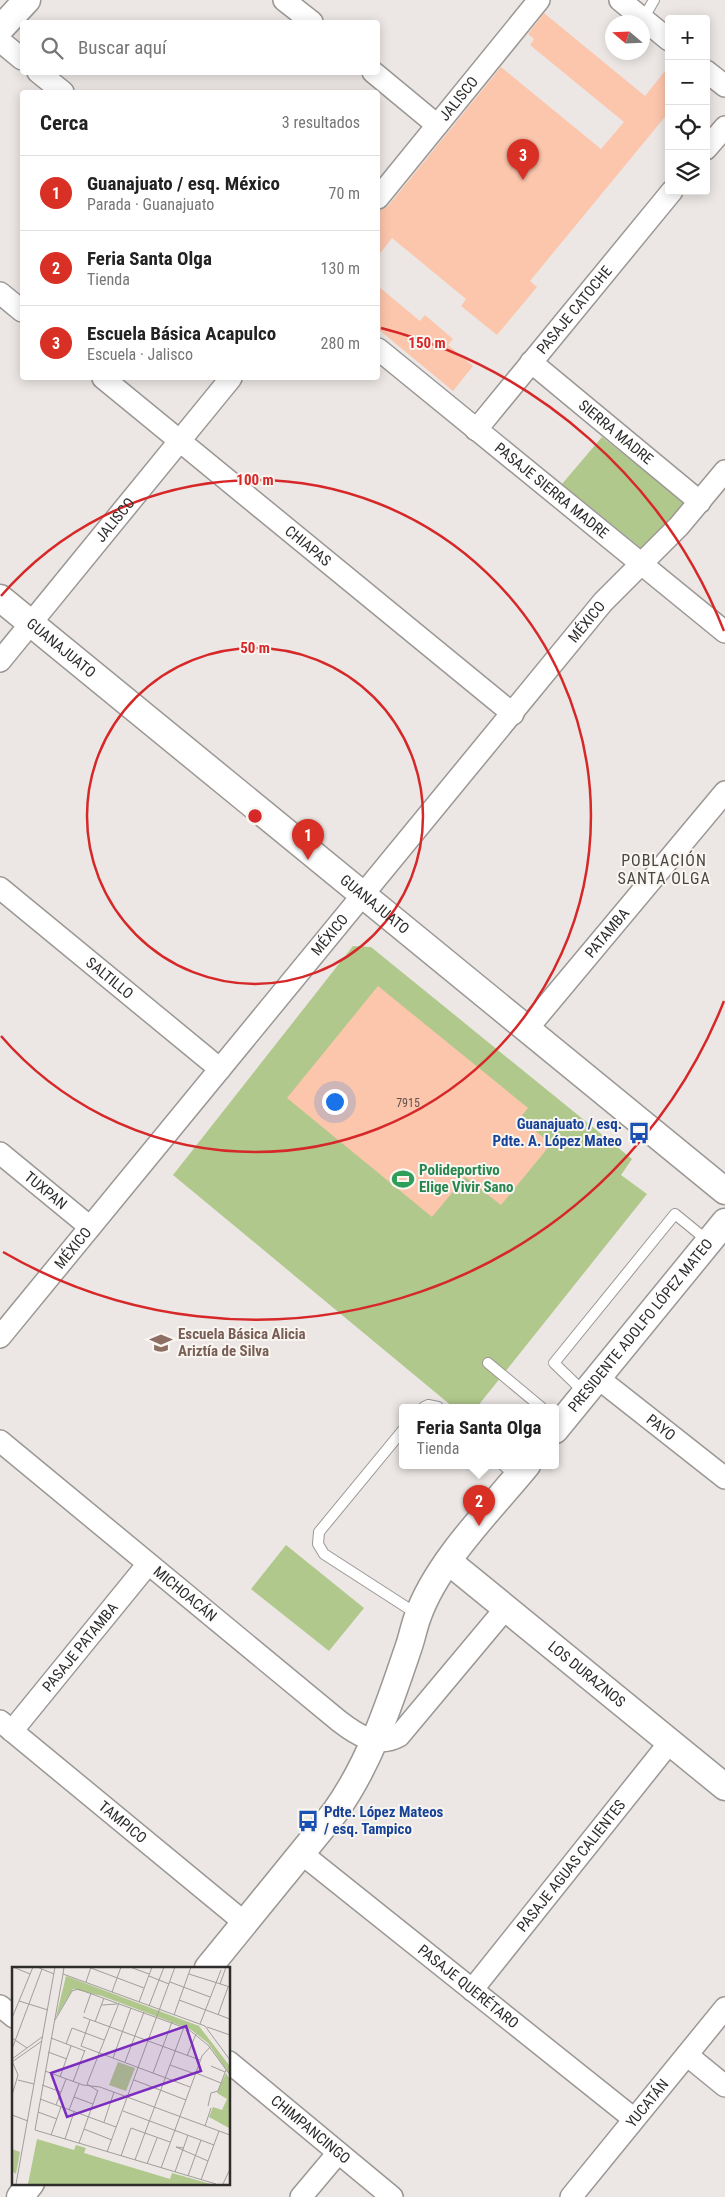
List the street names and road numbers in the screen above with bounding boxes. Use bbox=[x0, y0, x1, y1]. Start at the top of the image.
street label: JALISCO bbox=[435, 73, 482, 125]
street label: PASAJE CATOCHE bbox=[533, 262, 616, 358]
street label: SIERRA MADRE bbox=[575, 396, 657, 468]
street label: PASAJE SIERRA MADRE bbox=[491, 439, 612, 542]
street label: JALISCO bbox=[92, 494, 138, 546]
street label: CHIAPAS bbox=[281, 522, 335, 570]
street label: MÉXICO bbox=[564, 597, 609, 646]
street label: GUANAJUATO bbox=[23, 615, 99, 682]
street label: GUANAJUATO bbox=[337, 871, 413, 938]
street label: PATAMBA bbox=[581, 904, 633, 962]
street label: MÉXICO bbox=[308, 911, 352, 959]
street label: SALTILLO bbox=[82, 953, 137, 1003]
street label: TUXPAN bbox=[21, 1168, 71, 1213]
street label: MÉXICO bbox=[51, 1224, 95, 1273]
street label: PRESIDENTE ADOLFO LÓPEZ MATEO bbox=[564, 1235, 717, 1416]
street label: PAYO bbox=[643, 1411, 679, 1444]
street label: MICHOACÁN bbox=[150, 1562, 220, 1625]
street label: PASAJE PATAMBA bbox=[39, 1599, 122, 1695]
street label: LOS DURAZNOS bbox=[544, 1637, 629, 1711]
street label: PASAJE AGUAS CALIENTES bbox=[513, 1796, 630, 1935]
street label: TAMPICO bbox=[95, 1797, 150, 1847]
street label: PASAJE QUERÉTARO bbox=[414, 1941, 522, 2032]
street label: YUCATÁN bbox=[622, 2075, 672, 2131]
street label: CHIMPANCINGO bbox=[267, 2092, 354, 2168]

